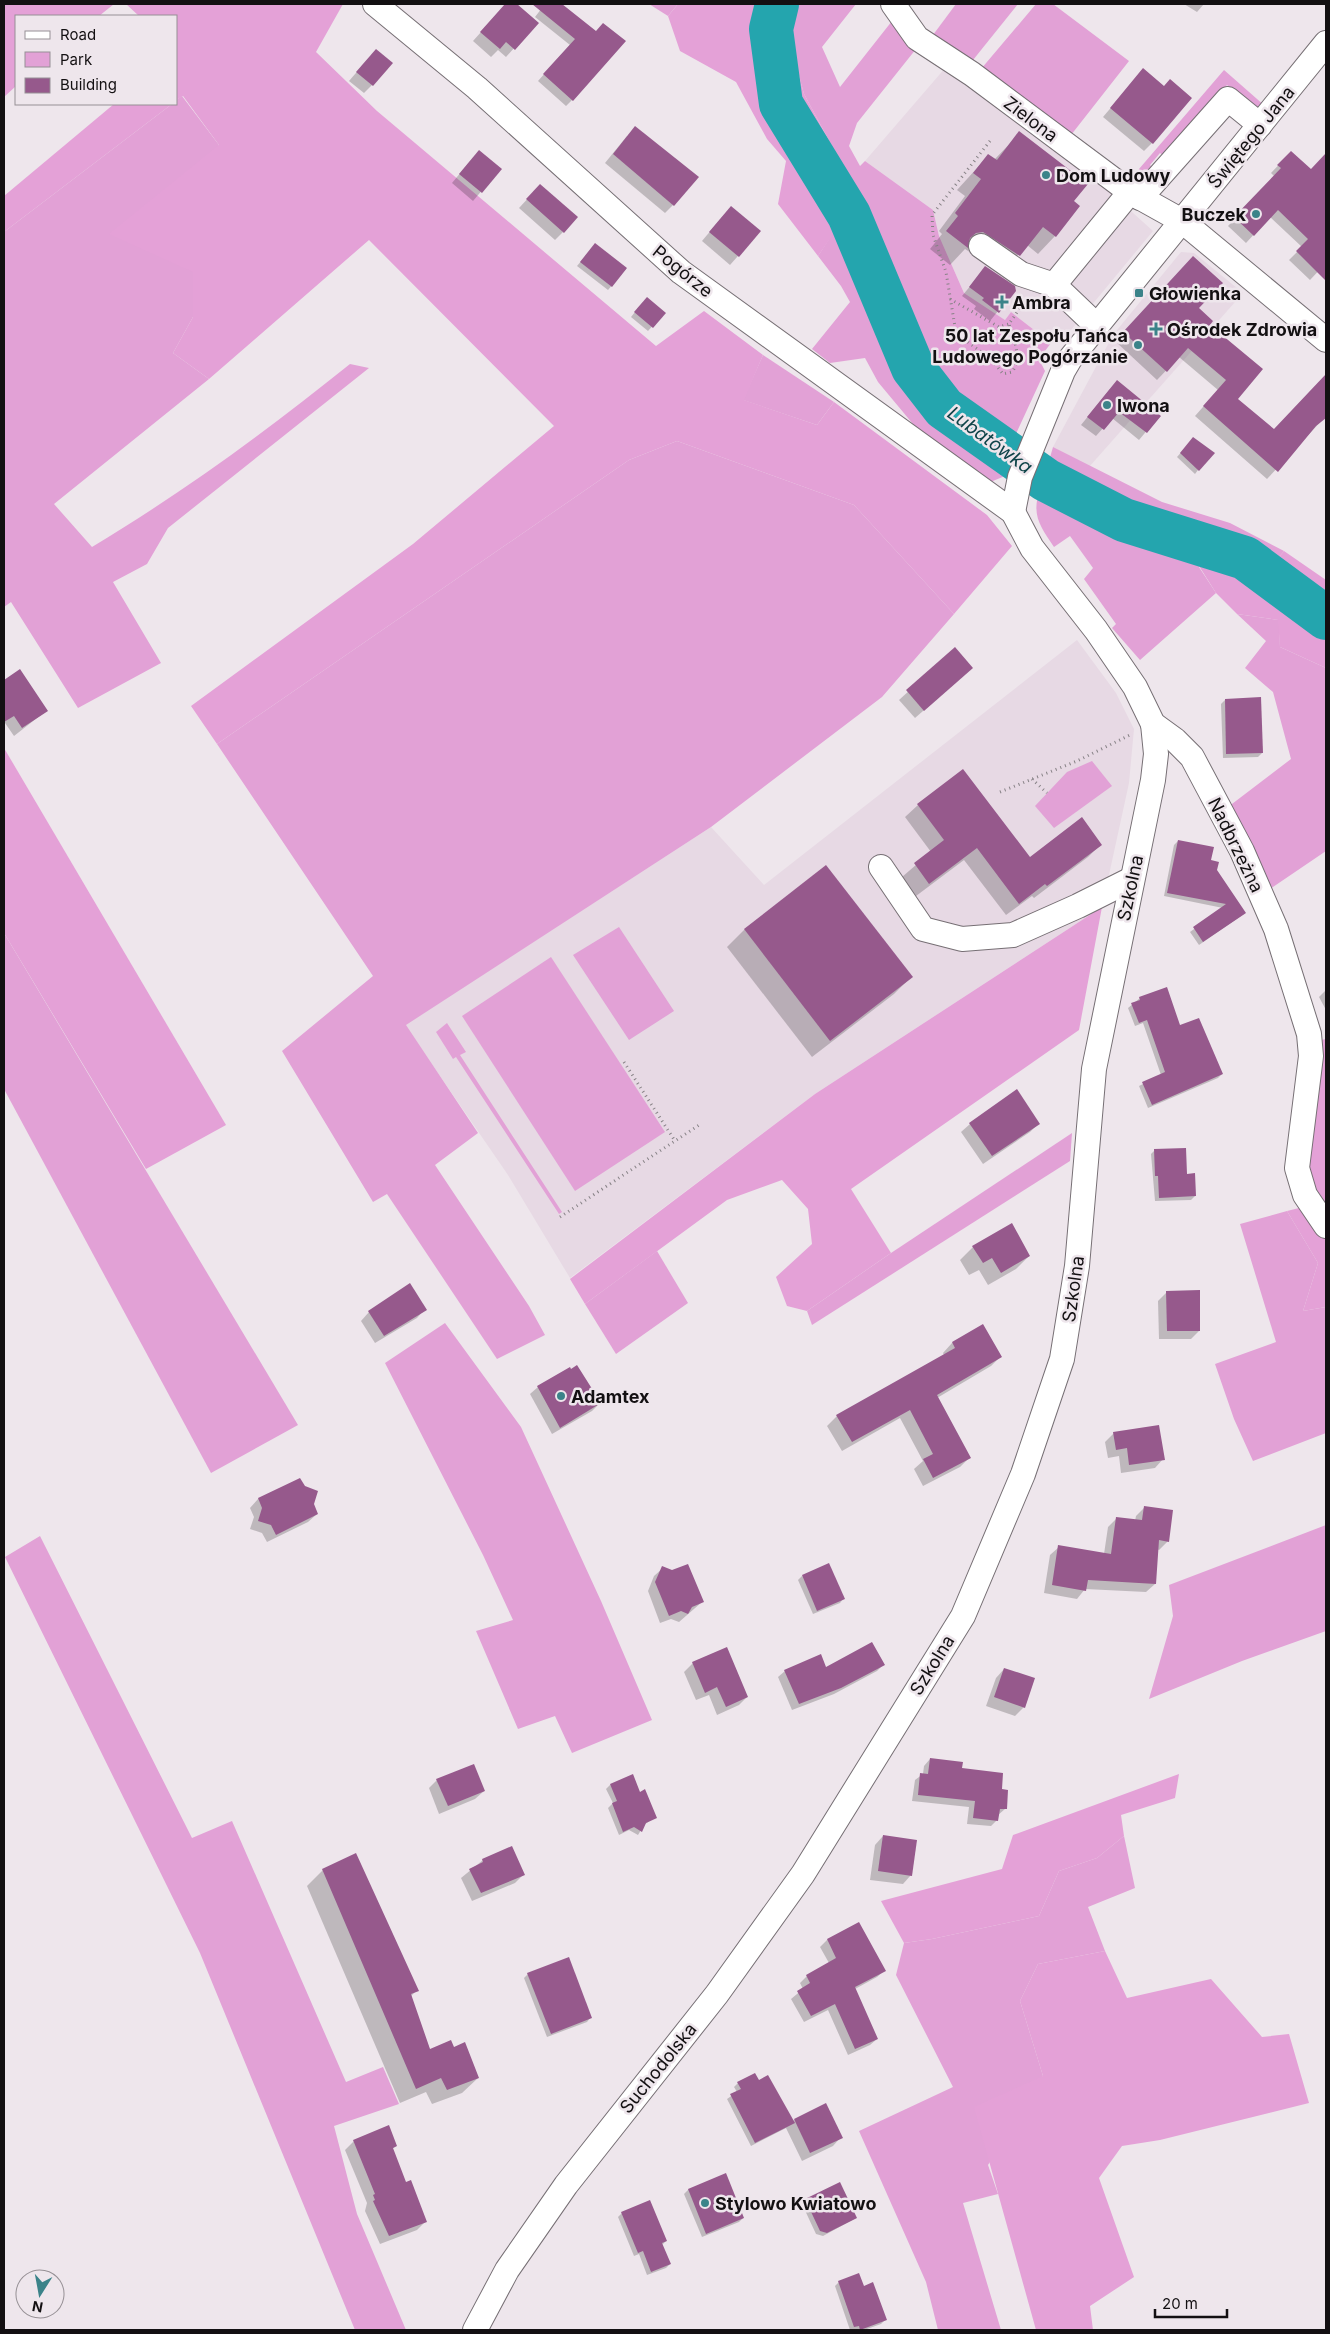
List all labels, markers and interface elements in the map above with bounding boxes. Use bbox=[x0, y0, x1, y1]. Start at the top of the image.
legend bbox=[15, 15, 178, 105]
text: Road bbox=[60, 25, 96, 44]
text: Park bbox=[60, 50, 93, 69]
text: Building bbox=[60, 75, 117, 94]
street label: Świętego Jana bbox=[1203, 81, 1299, 192]
street label: Zielona bbox=[1000, 92, 1062, 146]
place label: Dom Ludowy bbox=[1056, 165, 1171, 186]
marker: Dom Ludowy bbox=[1040, 169, 1052, 181]
place label: Buczek bbox=[1182, 204, 1247, 225]
marker: Buczek bbox=[1250, 208, 1262, 220]
street label: Pogórze bbox=[649, 241, 717, 301]
place label: Głowienka bbox=[1149, 283, 1241, 304]
marker: Głowienka bbox=[1133, 287, 1145, 299]
place label: Ambra bbox=[1012, 292, 1071, 313]
marker: Ambra bbox=[996, 296, 1008, 308]
place label: Ośrodek Zdrowia bbox=[1167, 319, 1317, 340]
marker: Ośrodek Zdrowia bbox=[1149, 322, 1163, 336]
place label: 50 lat Zespołu Tańca Ludowego Pogórzanie bbox=[932, 325, 1128, 367]
marker: 50 lat Zespołu Tańca Ludowego Pogórzanie bbox=[1132, 339, 1144, 351]
place label: Iwona bbox=[1117, 395, 1170, 416]
marker: Iwona bbox=[1101, 399, 1113, 411]
water label: Lubatówka bbox=[943, 401, 1037, 479]
street label: Nadbrzeżna bbox=[1204, 794, 1268, 896]
street label: Szkolna bbox=[1113, 853, 1147, 923]
street label: Szkolna bbox=[1058, 1254, 1088, 1324]
place label: Adamtex bbox=[571, 1386, 650, 1407]
marker: Adamtex bbox=[555, 1390, 567, 1402]
street label: Szkolna bbox=[905, 1631, 959, 1699]
street label: Suchodolska bbox=[615, 2019, 701, 2117]
place label: Stylowo Kwiatowo bbox=[715, 2193, 876, 2214]
marker: Stylowo Kwiatowo bbox=[699, 2197, 711, 2209]
north arrow bbox=[15, 2269, 65, 2319]
scale bar bbox=[1155, 2286, 1228, 2318]
text: 20 m bbox=[1162, 2294, 1198, 2313]
text: N bbox=[31, 2298, 44, 2317]

